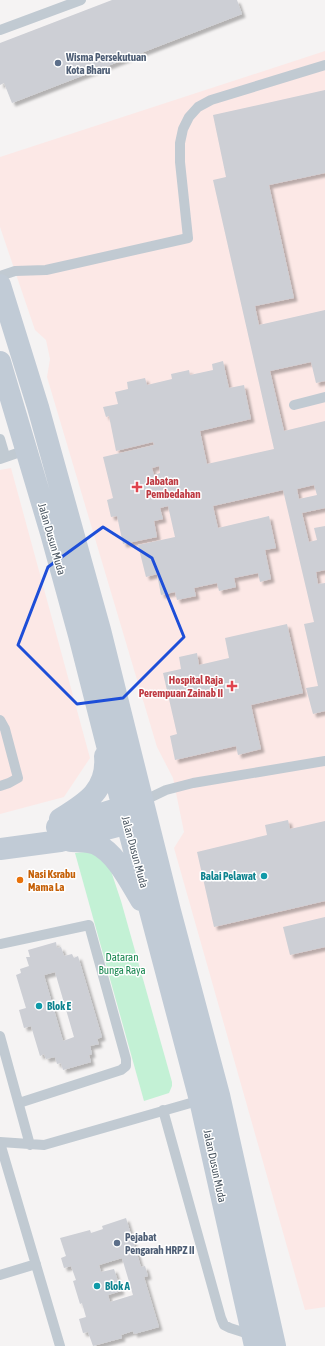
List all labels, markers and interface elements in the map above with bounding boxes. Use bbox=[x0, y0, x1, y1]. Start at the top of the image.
place label: Wisma Persekutuan Kota Bharu bbox=[65, 51, 146, 76]
marker: Wisma Persekutuan Kota Bharu bbox=[53, 58, 63, 68]
place label: Jabatan Pembedahan bbox=[145, 475, 200, 500]
marker: Jabatan Pembedahan bbox=[131, 481, 143, 493]
street label: Jalan Dusun Muda bbox=[36, 502, 68, 576]
place label: Hospital Raja Perempuan Zainab II bbox=[139, 674, 223, 699]
marker: Hospital Raja Perempuan Zainab II bbox=[226, 680, 238, 692]
street label: Jalan Dusun Muda bbox=[120, 815, 150, 889]
place label: Nasi Ksrabu Mama La bbox=[28, 868, 75, 893]
place label: Balai Pelawat bbox=[201, 870, 257, 882]
marker: Balai Pelawat bbox=[259, 871, 269, 881]
marker: Nasi Ksrabu Mama La bbox=[15, 875, 25, 885]
park label: Dataran Bunga Raya bbox=[98, 951, 146, 976]
place label: Blok E bbox=[47, 1000, 72, 1012]
marker: Blok E bbox=[34, 1001, 44, 1011]
street label: Jalan Dusun Muda bbox=[201, 1129, 229, 1203]
place label: Pejabat Pengarah HRPZ II bbox=[125, 1231, 195, 1256]
marker: Pejabat Pengarah HRPZ II bbox=[112, 1238, 122, 1248]
place label: Blok A bbox=[105, 1280, 131, 1292]
marker: Blok A bbox=[92, 1281, 102, 1291]

